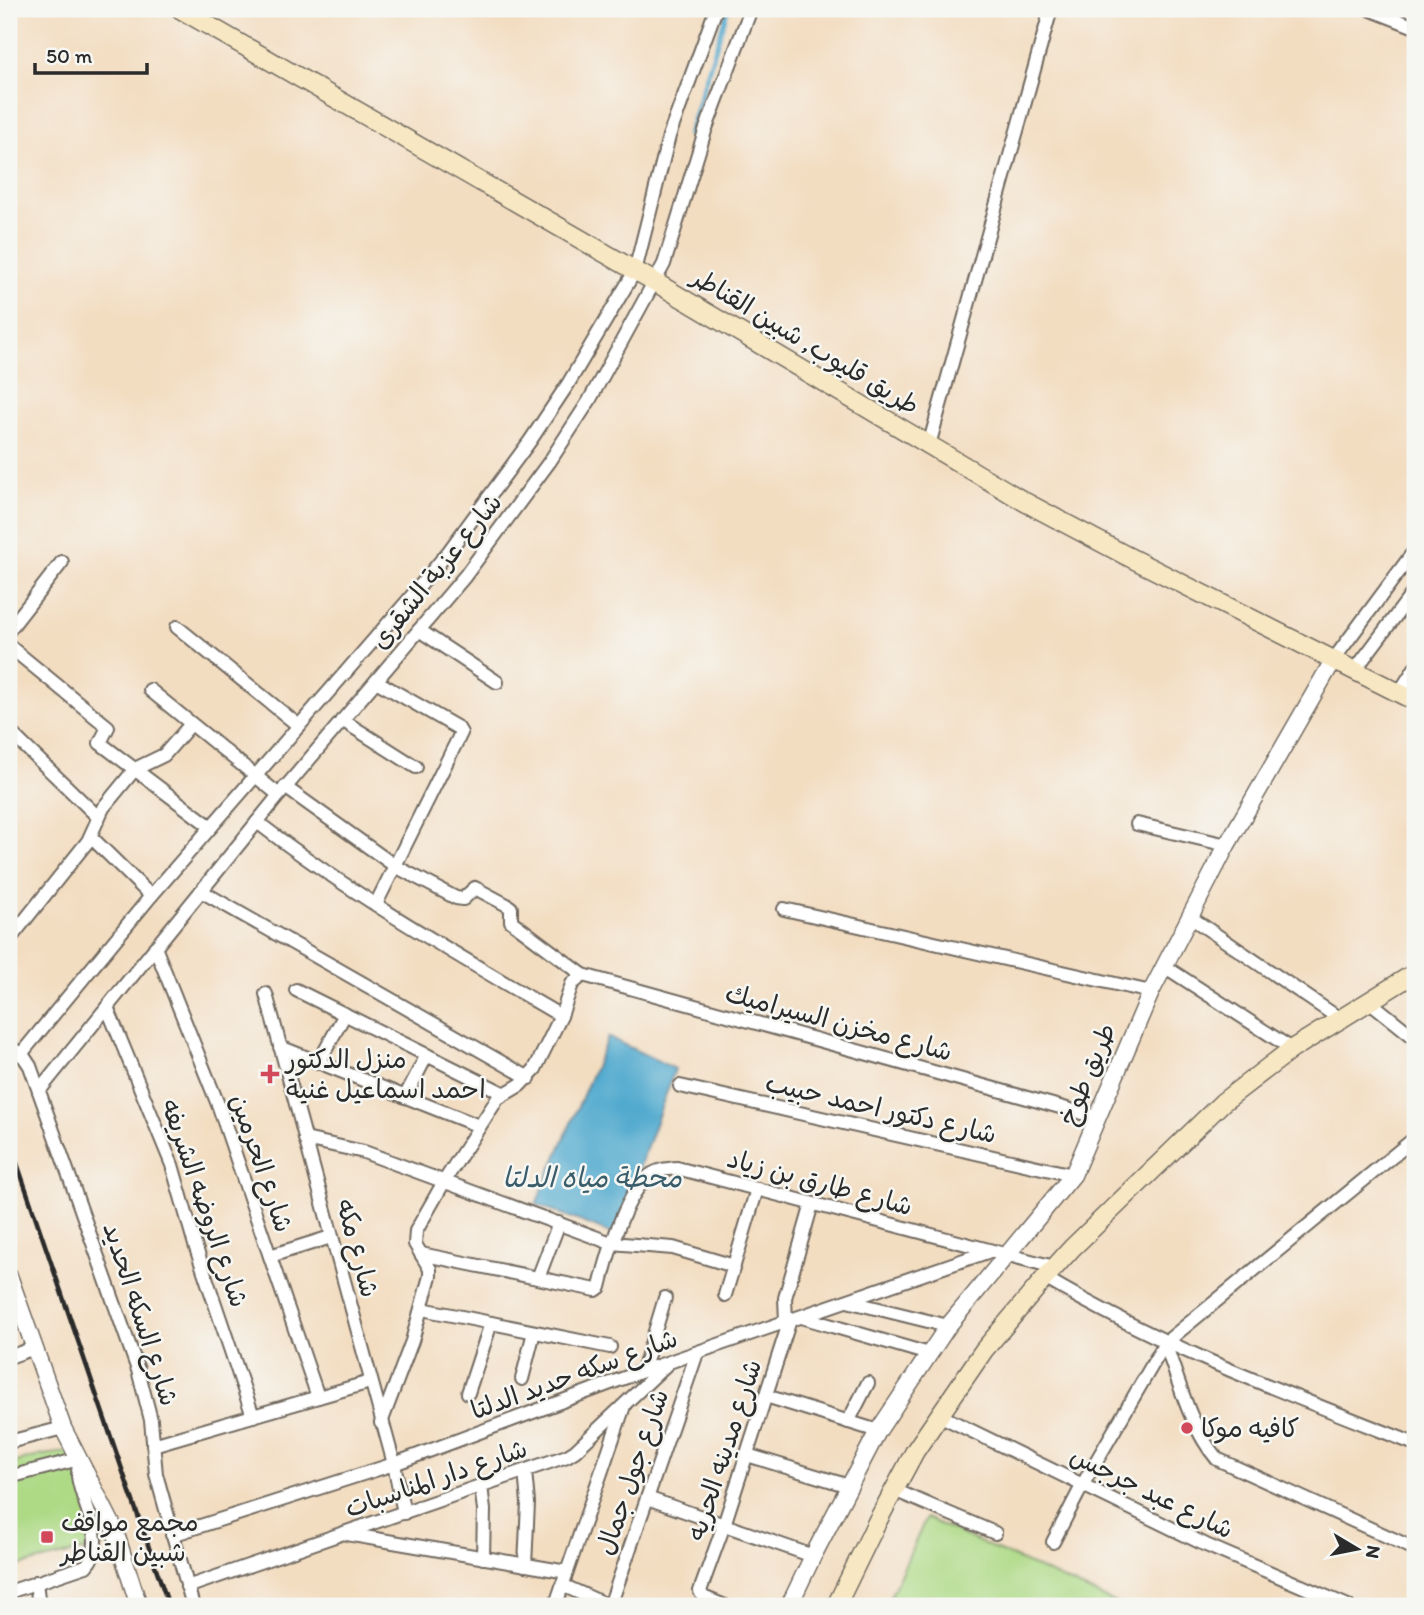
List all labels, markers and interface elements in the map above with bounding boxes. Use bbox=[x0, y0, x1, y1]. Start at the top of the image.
scale bar bbox=[35, 32, 147, 76]
text: 50 m bbox=[46, 43, 93, 68]
street label: طريق قليوب, شبين القناطر bbox=[684, 259, 925, 422]
street label: شارع عزبة الشقرى bbox=[363, 487, 510, 657]
street label: شارع مخزن السيراميك bbox=[721, 976, 956, 1070]
street label: طريق طوخ bbox=[1051, 1018, 1125, 1130]
place label: منزل الدكتور احمد اسماعيل غنية bbox=[284, 1043, 486, 1105]
marker: منزل الدكتور احمد اسماعيل غنية bbox=[260, 1064, 280, 1084]
street label: شارع دكتور احمد حبيب bbox=[762, 1066, 1000, 1152]
street label: شارع الحرمين bbox=[222, 1090, 301, 1237]
street label: شارع الروضه الشريفه bbox=[152, 1095, 256, 1312]
street label: شارع طارق بن زياد bbox=[723, 1142, 916, 1224]
water label: محطة مياه الدلتا bbox=[502, 1160, 682, 1194]
street label: شارع مكه bbox=[328, 1195, 386, 1301]
street label: شارع السكه الحديد bbox=[94, 1218, 186, 1410]
street label: شارع سكه حديد الدلتا bbox=[466, 1322, 683, 1428]
street label: شارع مدينه الحريه bbox=[680, 1355, 770, 1545]
street label: شارع جول جمال bbox=[589, 1385, 677, 1560]
place label: كافيه موكا bbox=[1201, 1412, 1299, 1444]
marker: كافيه موكا bbox=[1179, 1420, 1195, 1436]
street label: شارع دار المناسبات bbox=[341, 1432, 532, 1526]
street label: شارع عبد جرجس bbox=[1064, 1439, 1239, 1547]
place label: مجمع مواقف شبين القناطر bbox=[59, 1506, 199, 1568]
north arrow bbox=[1322, 1514, 1392, 1584]
marker: مجمع مواقف شبين القناطر bbox=[39, 1529, 55, 1545]
text: N bbox=[1361, 1544, 1386, 1560]

